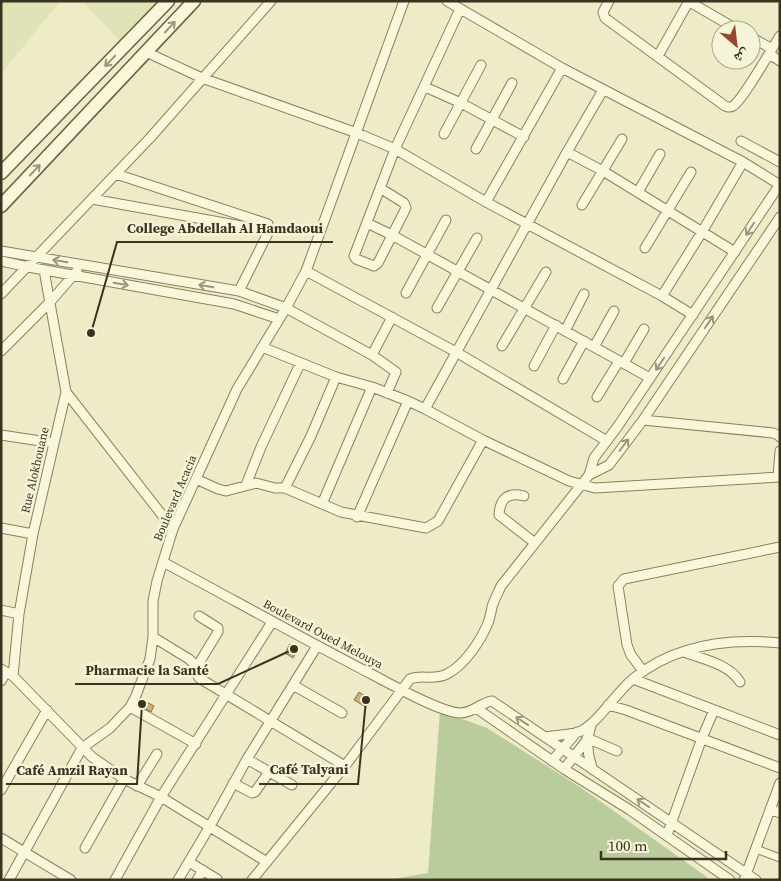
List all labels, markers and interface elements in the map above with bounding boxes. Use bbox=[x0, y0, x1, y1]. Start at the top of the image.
one-way arrow bbox=[164, 20, 176, 33]
north arrow bbox=[711, 20, 761, 70]
text: ش bbox=[731, 44, 753, 69]
one-way arrow bbox=[104, 55, 116, 68]
one-way arrow bbox=[29, 164, 41, 177]
callout: College Abdellah Al Hamdaoui bbox=[117, 213, 333, 242]
text: College Abdellah Al Hamdaoui bbox=[127, 218, 324, 238]
one-way arrow bbox=[745, 222, 755, 236]
one-way arrow bbox=[52, 255, 68, 265]
one-way arrow bbox=[113, 279, 129, 289]
one-way arrow bbox=[198, 280, 214, 290]
one-way arrow bbox=[704, 315, 714, 329]
one-way arrow bbox=[655, 357, 665, 371]
street label: Rue Alokhouane bbox=[17, 425, 53, 515]
one-way arrow bbox=[619, 438, 629, 452]
street label: Boulevard Acacia bbox=[150, 452, 201, 544]
street label: Boulevard Oued Melouya bbox=[260, 596, 387, 673]
callout: Pharmacie la Santé bbox=[75, 655, 218, 684]
text: Pharmacie la Santé bbox=[85, 660, 209, 680]
one-way arrow bbox=[515, 716, 529, 727]
callout: Café Amzil Rayan bbox=[6, 755, 137, 784]
callout: Café Talyani bbox=[259, 755, 358, 784]
text: Café Talyani bbox=[270, 759, 349, 779]
text: Café Amzil Rayan bbox=[16, 760, 128, 780]
one-way arrow bbox=[636, 798, 650, 808]
scale bar bbox=[601, 828, 726, 860]
text: 100 m bbox=[608, 835, 648, 856]

